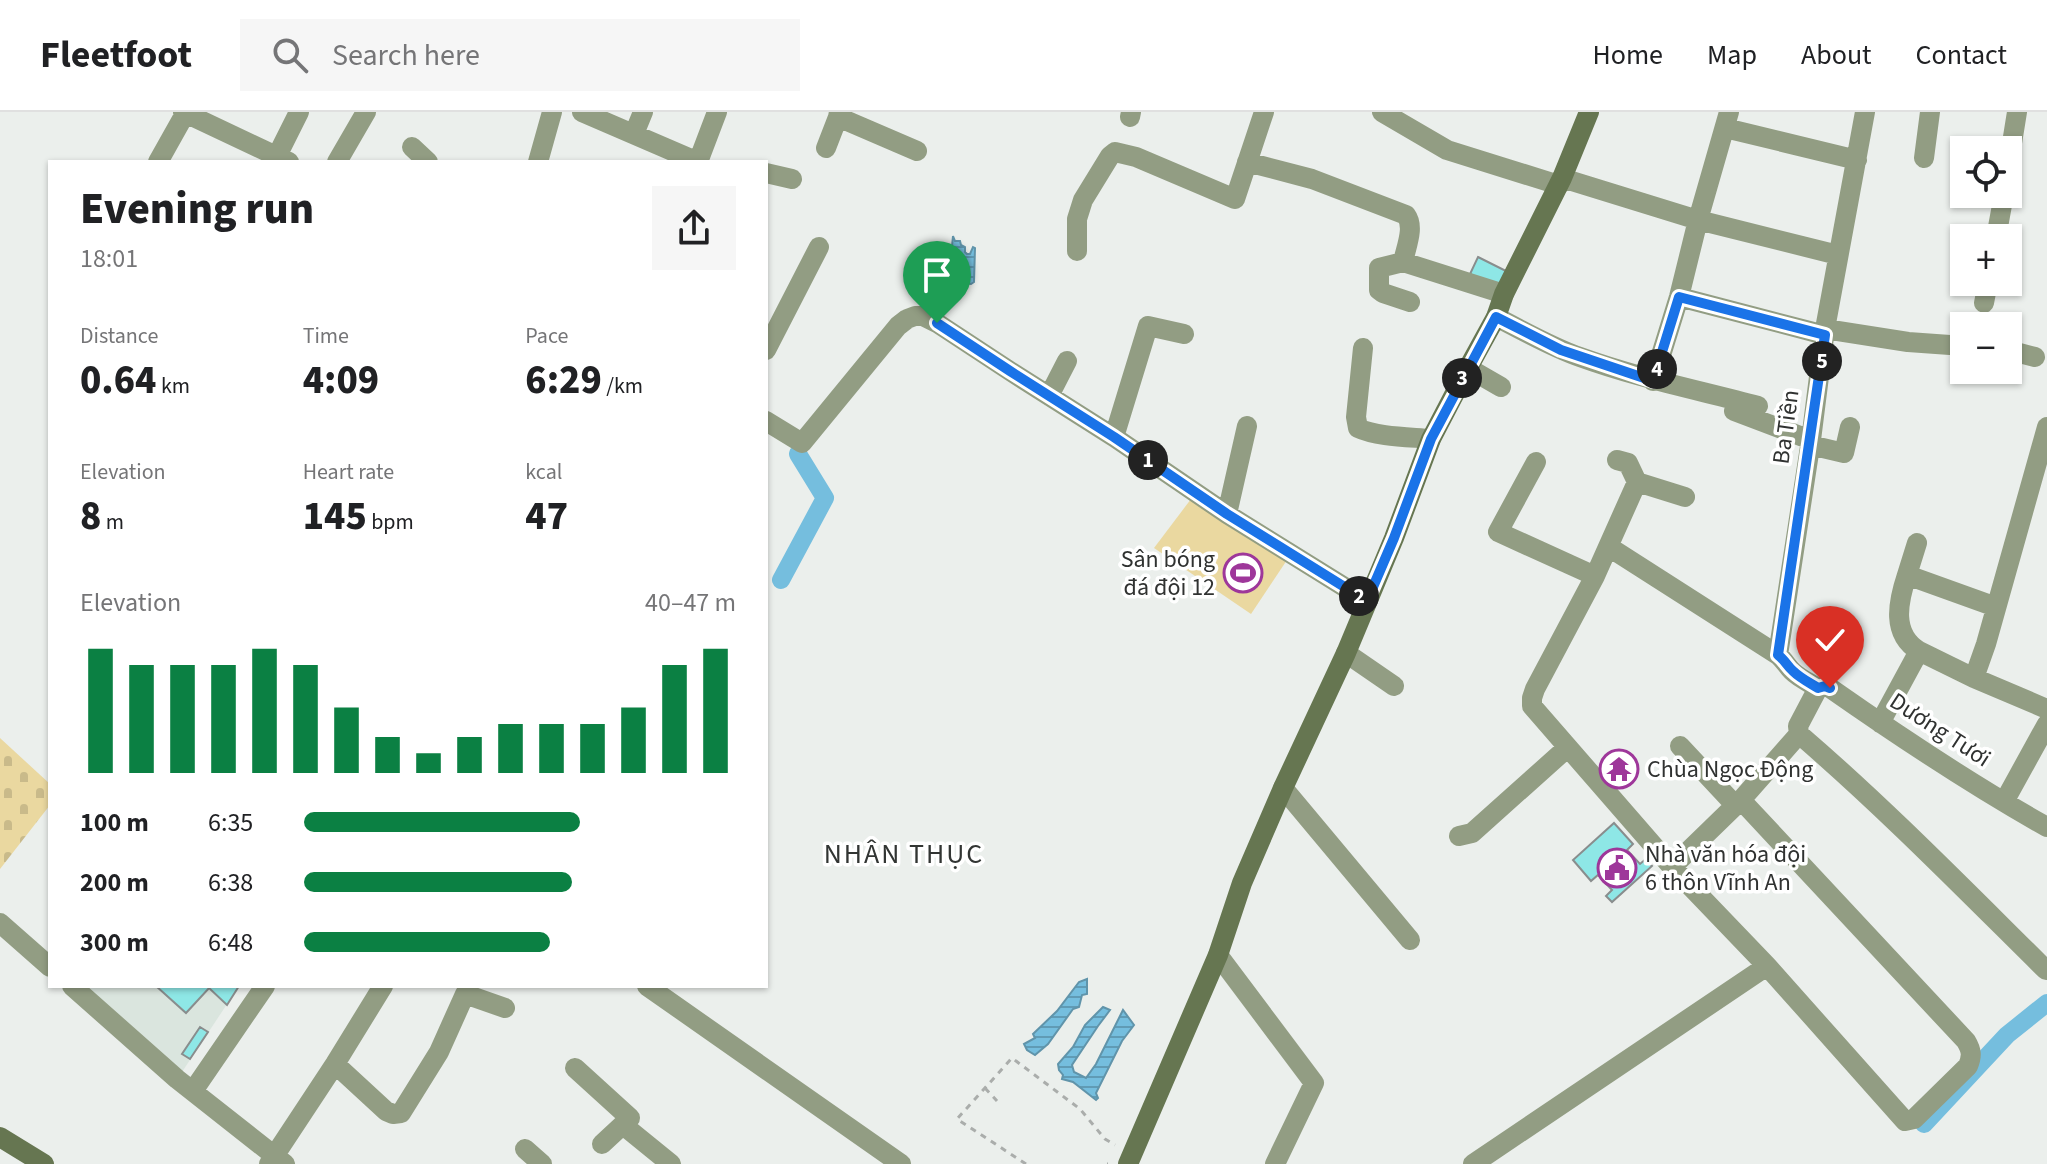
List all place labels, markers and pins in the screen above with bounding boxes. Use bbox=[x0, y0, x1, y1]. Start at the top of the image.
pin bbox=[903, 241, 971, 323]
pin: 5 bbox=[1802, 341, 1842, 381]
pin: 4 bbox=[1637, 349, 1677, 389]
pin: 3 bbox=[1442, 358, 1482, 398]
pin: 1 bbox=[1128, 440, 1168, 480]
place label: Sân bóng đá đội 12 bbox=[1121, 542, 1215, 605]
sports icon: Sân bóng đá đội 12 bbox=[1222, 552, 1264, 594]
pin: 2 bbox=[1339, 576, 1379, 616]
pin bbox=[1796, 606, 1864, 688]
temple icon: Chùa Ngọc Động bbox=[1598, 748, 1640, 790]
place label: Chùa Ngọc Động bbox=[1647, 752, 1813, 787]
place label: Nhà văn hóa đội 6 thôn Vĩnh An bbox=[1645, 837, 1806, 900]
public building icon: Nhà văn hóa đội 6 thôn Vĩnh An bbox=[1596, 847, 1638, 889]

